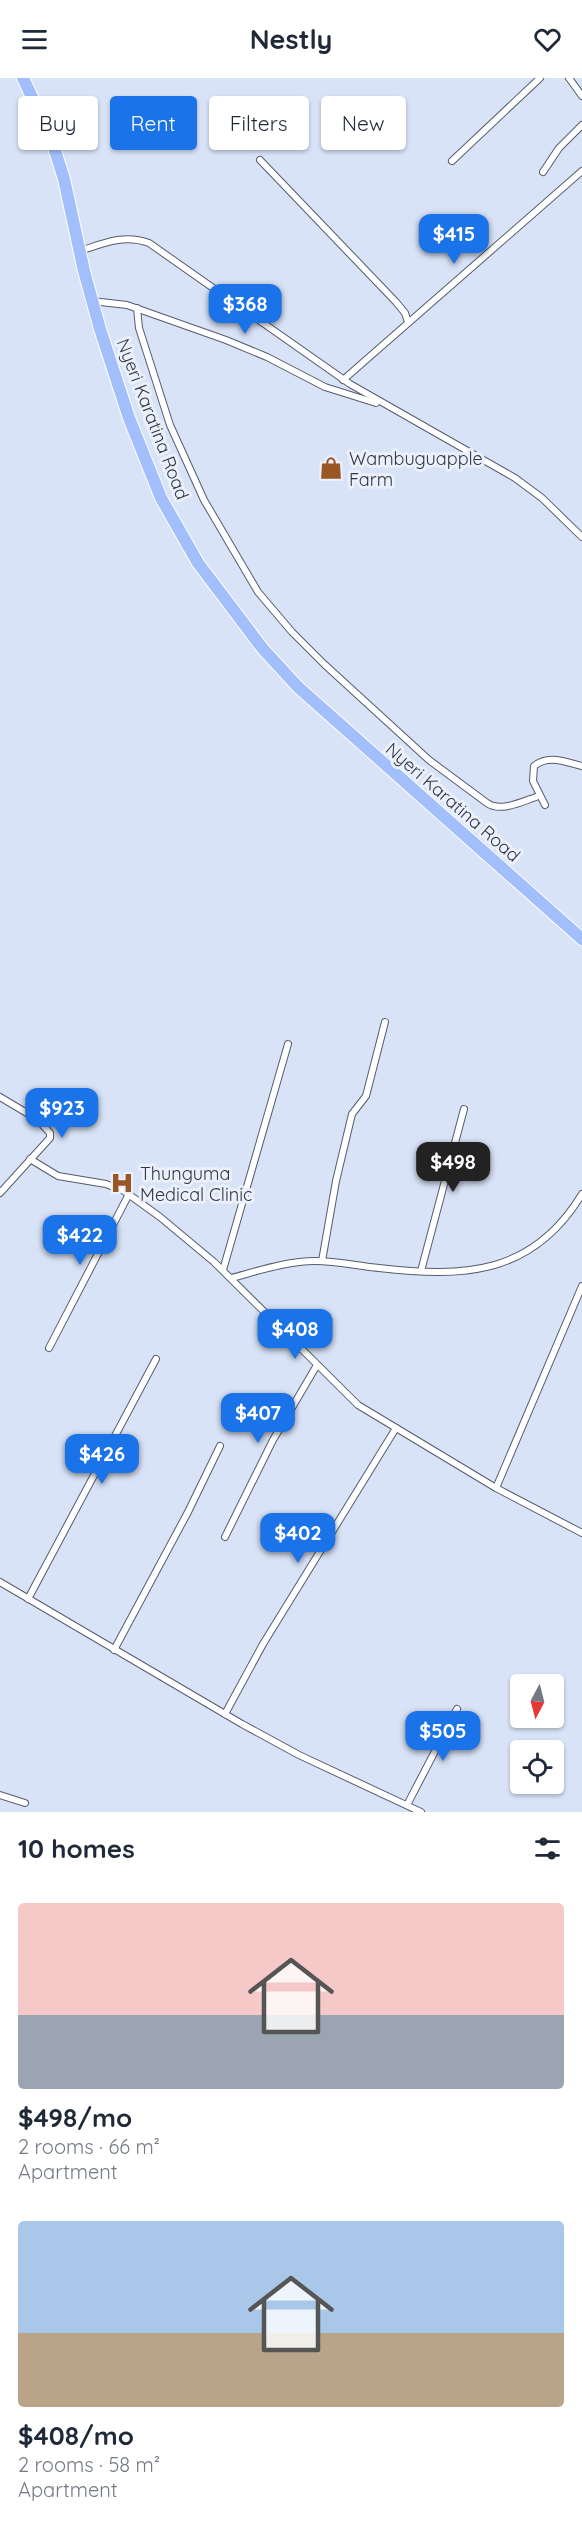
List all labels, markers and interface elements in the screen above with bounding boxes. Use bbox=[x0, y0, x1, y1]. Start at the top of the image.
text: Nestly bbox=[250, 22, 332, 56]
icon: menu bbox=[18, 23, 51, 56]
icon: heart bbox=[531, 23, 564, 56]
chip: Buy bbox=[18, 96, 98, 150]
chip: Rent bbox=[110, 96, 197, 150]
chip: Filters bbox=[209, 96, 309, 150]
chip: New bbox=[321, 96, 406, 150]
pin: $415 bbox=[418, 214, 490, 265]
text: $415 bbox=[433, 221, 475, 246]
pin: $368 bbox=[209, 284, 281, 335]
text: $368 bbox=[223, 291, 267, 316]
street label: Nyeri Karatina Road bbox=[112, 335, 194, 503]
place label: Wambuguapple Farm bbox=[349, 447, 483, 491]
shop icon: Wambuguapple Farm bbox=[318, 455, 344, 481]
street label: Nyeri Karatina Road bbox=[381, 737, 525, 867]
pin: $923 bbox=[26, 1088, 98, 1139]
text: $923 bbox=[39, 1095, 85, 1120]
pin: $498 bbox=[417, 1142, 489, 1193]
text: $498 bbox=[430, 1149, 476, 1174]
place label: Thunguma Medical Clinic bbox=[140, 1162, 252, 1206]
hospital icon: Thunguma Medical Clinic bbox=[109, 1170, 135, 1196]
pin: $422 bbox=[44, 1215, 116, 1266]
text: $422 bbox=[57, 1222, 103, 1247]
pin: $408 bbox=[259, 1309, 331, 1360]
text: $408 bbox=[272, 1316, 318, 1341]
pin: $407 bbox=[222, 1393, 294, 1444]
text: $407 bbox=[235, 1400, 281, 1425]
pin: $426 bbox=[66, 1434, 138, 1485]
text: $426 bbox=[79, 1441, 125, 1466]
pin: $402 bbox=[262, 1513, 334, 1564]
text: $402 bbox=[274, 1520, 322, 1545]
north arrow bbox=[510, 1674, 564, 1728]
map controls bbox=[510, 1674, 564, 1794]
pin: $505 bbox=[407, 1711, 479, 1762]
text: $505 bbox=[419, 1718, 467, 1743]
button: locate bbox=[510, 1740, 564, 1794]
text: 10 homes bbox=[18, 1832, 135, 1865]
icon: filters bbox=[531, 1832, 564, 1865]
icon: home bbox=[237, 1942, 345, 2050]
text: $498/mo bbox=[18, 2101, 132, 2134]
text: 2 rooms · 66 m² bbox=[18, 2134, 160, 2159]
text: Apartment bbox=[18, 2159, 118, 2184]
icon: home bbox=[237, 2260, 345, 2368]
text: $408/mo bbox=[18, 2419, 134, 2452]
text: 2 rooms · 58 m² bbox=[18, 2452, 160, 2477]
text: Apartment bbox=[18, 2477, 118, 2502]

